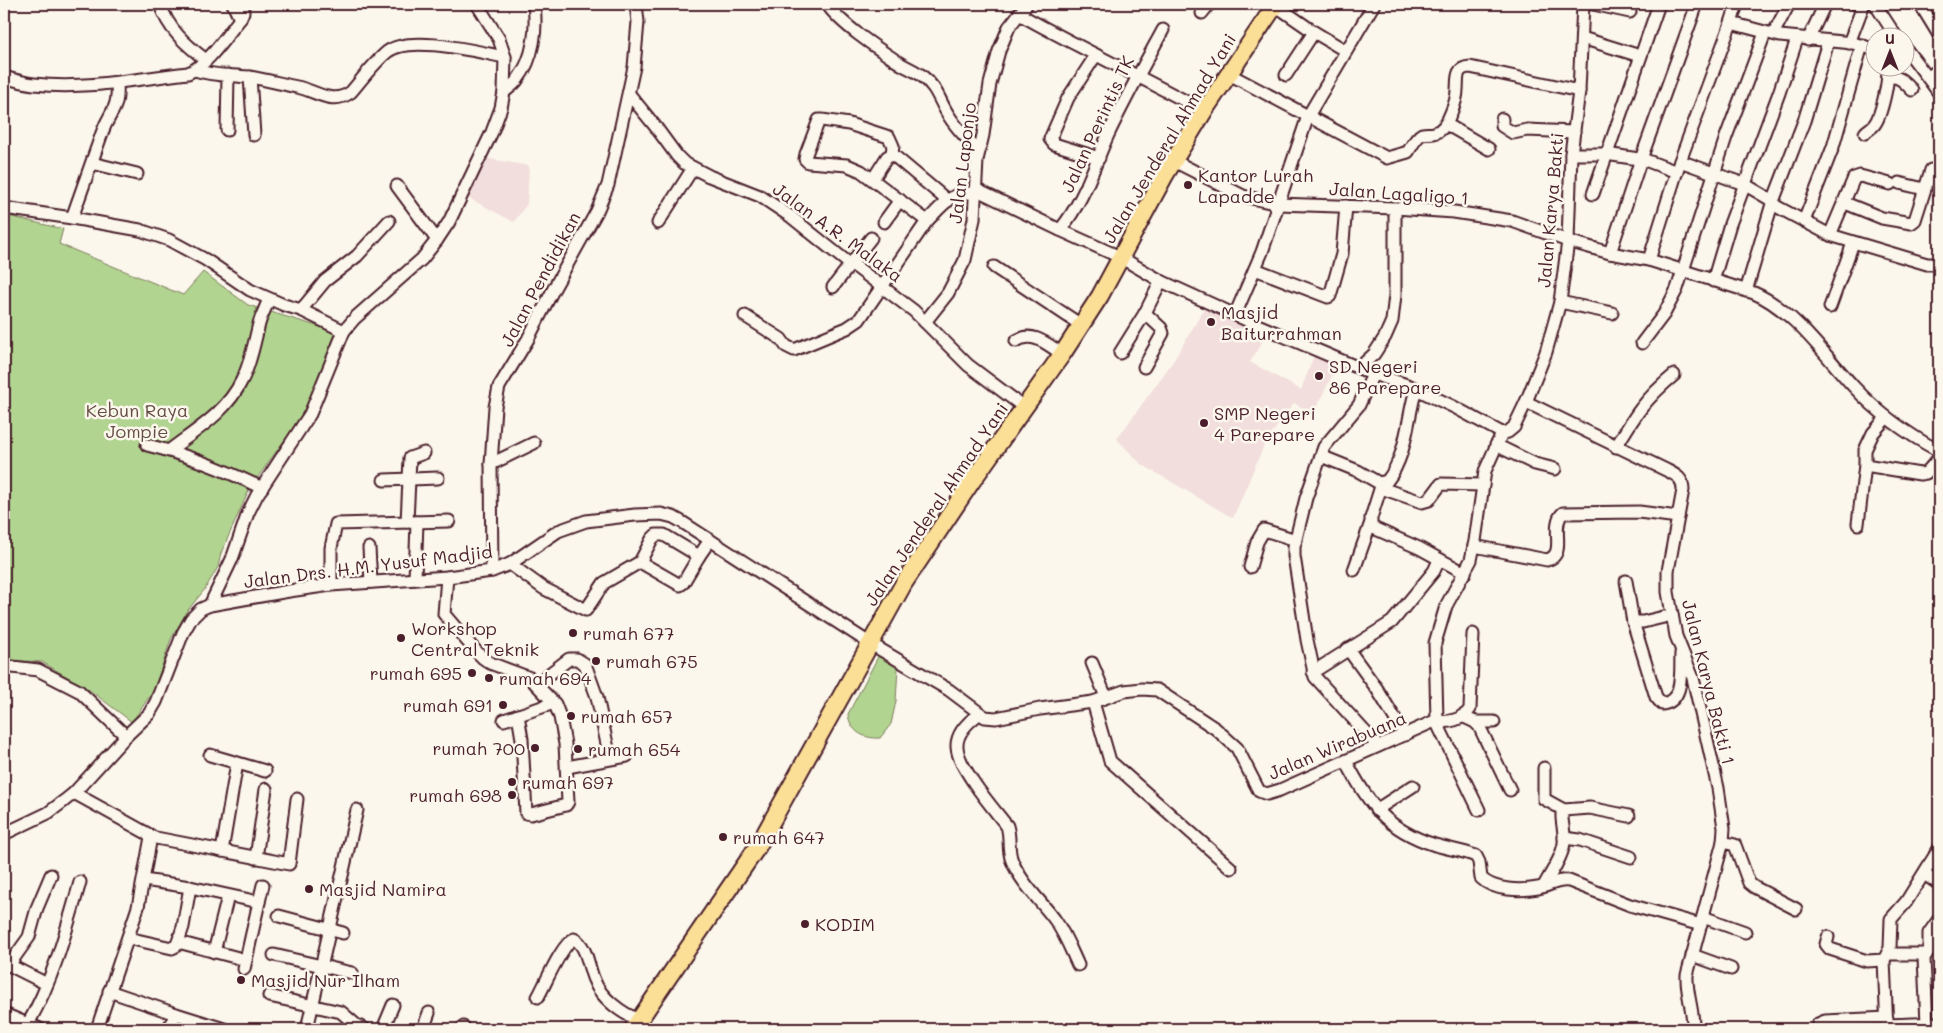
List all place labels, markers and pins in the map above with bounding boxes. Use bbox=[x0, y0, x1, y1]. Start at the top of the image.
place label: Kantor Lurah Lapadde bbox=[1198, 163, 1313, 208]
marker: Kantor Lurah Lapadde bbox=[1182, 179, 1194, 191]
place label: Masjid Baiturrahman bbox=[1221, 300, 1342, 345]
marker: Masjid Baiturrahman bbox=[1205, 316, 1217, 328]
place label: SD Negeri 86 Parepare bbox=[1329, 354, 1441, 399]
marker: SD Negeri 86 Parepare bbox=[1313, 370, 1325, 382]
place label: SMP Negeri 4 Parepare bbox=[1214, 401, 1316, 446]
marker: SMP Negeri 4 Parepare bbox=[1198, 417, 1210, 429]
place label: Workshop Central Teknik bbox=[411, 616, 539, 661]
place label: rumah 677 bbox=[583, 621, 674, 645]
marker: rumah 677 bbox=[567, 627, 579, 639]
marker: Workshop Central Teknik bbox=[395, 632, 407, 644]
place label: rumah 675 bbox=[606, 649, 698, 673]
marker: rumah 675 bbox=[590, 655, 602, 667]
place label: rumah 695 bbox=[370, 661, 462, 685]
place label: rumah 694 bbox=[499, 666, 592, 690]
marker: rumah 695 bbox=[466, 667, 478, 679]
marker: rumah 694 bbox=[483, 672, 495, 684]
place label: rumah 691 bbox=[403, 693, 493, 717]
marker: rumah 691 bbox=[497, 699, 509, 711]
place label: rumah 657 bbox=[581, 704, 673, 728]
marker: rumah 657 bbox=[565, 710, 577, 722]
place label: rumah 700 bbox=[432, 736, 525, 760]
place label: rumah 654 bbox=[588, 737, 681, 761]
marker: rumah 700 bbox=[529, 742, 541, 754]
marker: rumah 654 bbox=[572, 743, 584, 755]
place label: rumah 697 bbox=[522, 770, 614, 794]
marker: rumah 697 bbox=[506, 776, 518, 788]
place label: rumah 698 bbox=[409, 783, 502, 807]
marker: rumah 698 bbox=[506, 789, 518, 801]
place label: rumah 647 bbox=[733, 825, 825, 849]
marker: rumah 647 bbox=[717, 831, 729, 843]
place label: Masjid Namira bbox=[319, 877, 447, 901]
marker: Masjid Namira bbox=[303, 883, 315, 895]
place label: KODIM bbox=[815, 912, 875, 936]
marker: KODIM bbox=[799, 918, 811, 930]
place label: Masjid Nur Ilham bbox=[251, 968, 400, 992]
marker: Masjid Nur Ilham bbox=[235, 974, 247, 986]

